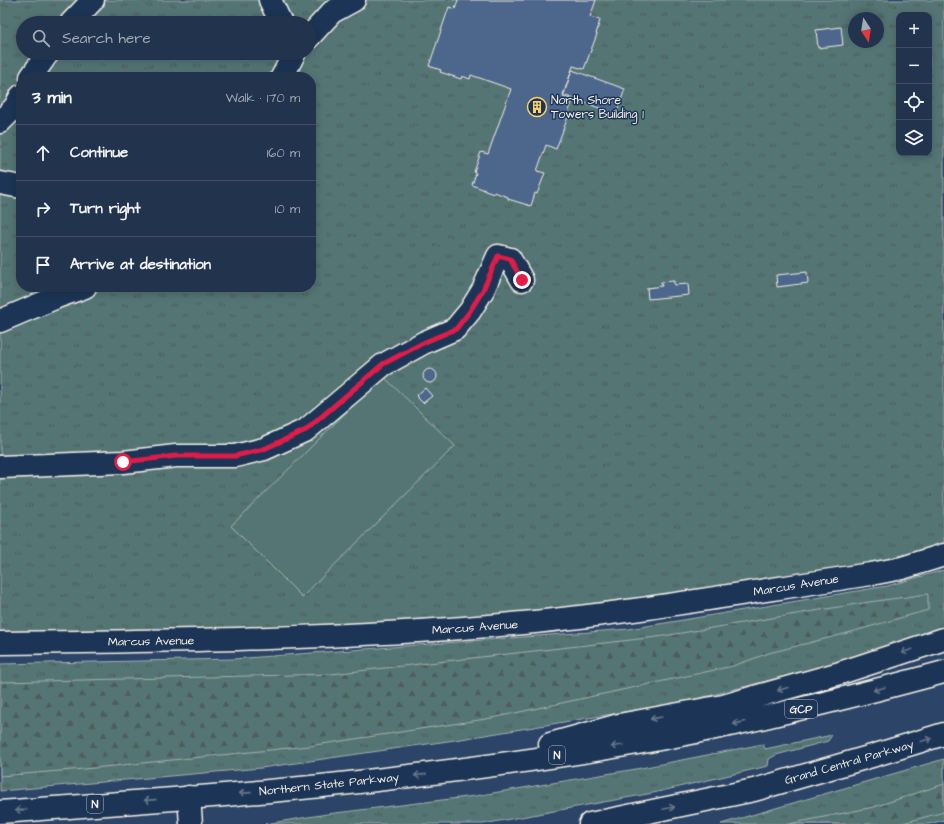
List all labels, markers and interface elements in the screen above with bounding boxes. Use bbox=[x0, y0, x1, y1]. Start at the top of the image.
north arrow bbox=[848, 12, 884, 48]
map controls bbox=[896, 12, 932, 156]
button: + bbox=[896, 12, 932, 48]
search box bbox=[16, 16, 316, 60]
icon: search bbox=[30, 27, 52, 49]
text: Search here bbox=[62, 28, 151, 49]
button: − bbox=[896, 48, 932, 84]
button: locate bbox=[896, 84, 932, 120]
text: 3 min bbox=[32, 86, 72, 110]
text: Walk · 170 m bbox=[226, 89, 300, 107]
place label: North Shore Towers Building 1 bbox=[551, 92, 644, 124]
building icon: North Shore Towers Building 1 bbox=[526, 96, 548, 118]
button: layers bbox=[896, 120, 932, 156]
icon: ahead bbox=[32, 142, 54, 164]
text: Continue bbox=[70, 142, 128, 163]
text: 160 m bbox=[267, 144, 300, 162]
icon: right bbox=[32, 198, 54, 220]
text: Turn right bbox=[70, 198, 141, 219]
text: 10 m bbox=[275, 200, 300, 218]
icon: arrive bbox=[32, 254, 54, 276]
text: Arrive at destination bbox=[70, 254, 211, 275]
route end bbox=[513, 271, 531, 289]
route start bbox=[114, 453, 132, 471]
street label: Marcus Avenue bbox=[752, 570, 840, 601]
street label: Marcus Avenue bbox=[431, 616, 519, 639]
street label: Marcus Avenue bbox=[108, 632, 195, 651]
one-way arrow bbox=[901, 648, 914, 655]
one-way arrow bbox=[776, 686, 789, 693]
one-way arrow bbox=[873, 686, 886, 694]
road number: GCP bbox=[785, 700, 817, 718]
one-way arrow bbox=[650, 715, 663, 723]
one-way arrow bbox=[733, 719, 746, 727]
street label: Grand Central Parkway bbox=[783, 736, 916, 790]
one-way arrow bbox=[919, 736, 932, 743]
one-way arrow bbox=[611, 742, 624, 750]
road number: N bbox=[549, 746, 565, 764]
street label: Northern State Parkway bbox=[258, 769, 400, 801]
one-way arrow bbox=[414, 771, 427, 778]
one-way arrow bbox=[239, 789, 252, 796]
road number: N bbox=[87, 795, 103, 813]
one-way arrow bbox=[144, 797, 157, 804]
one-way arrow bbox=[662, 803, 675, 811]
one-way arrow bbox=[15, 806, 28, 814]

